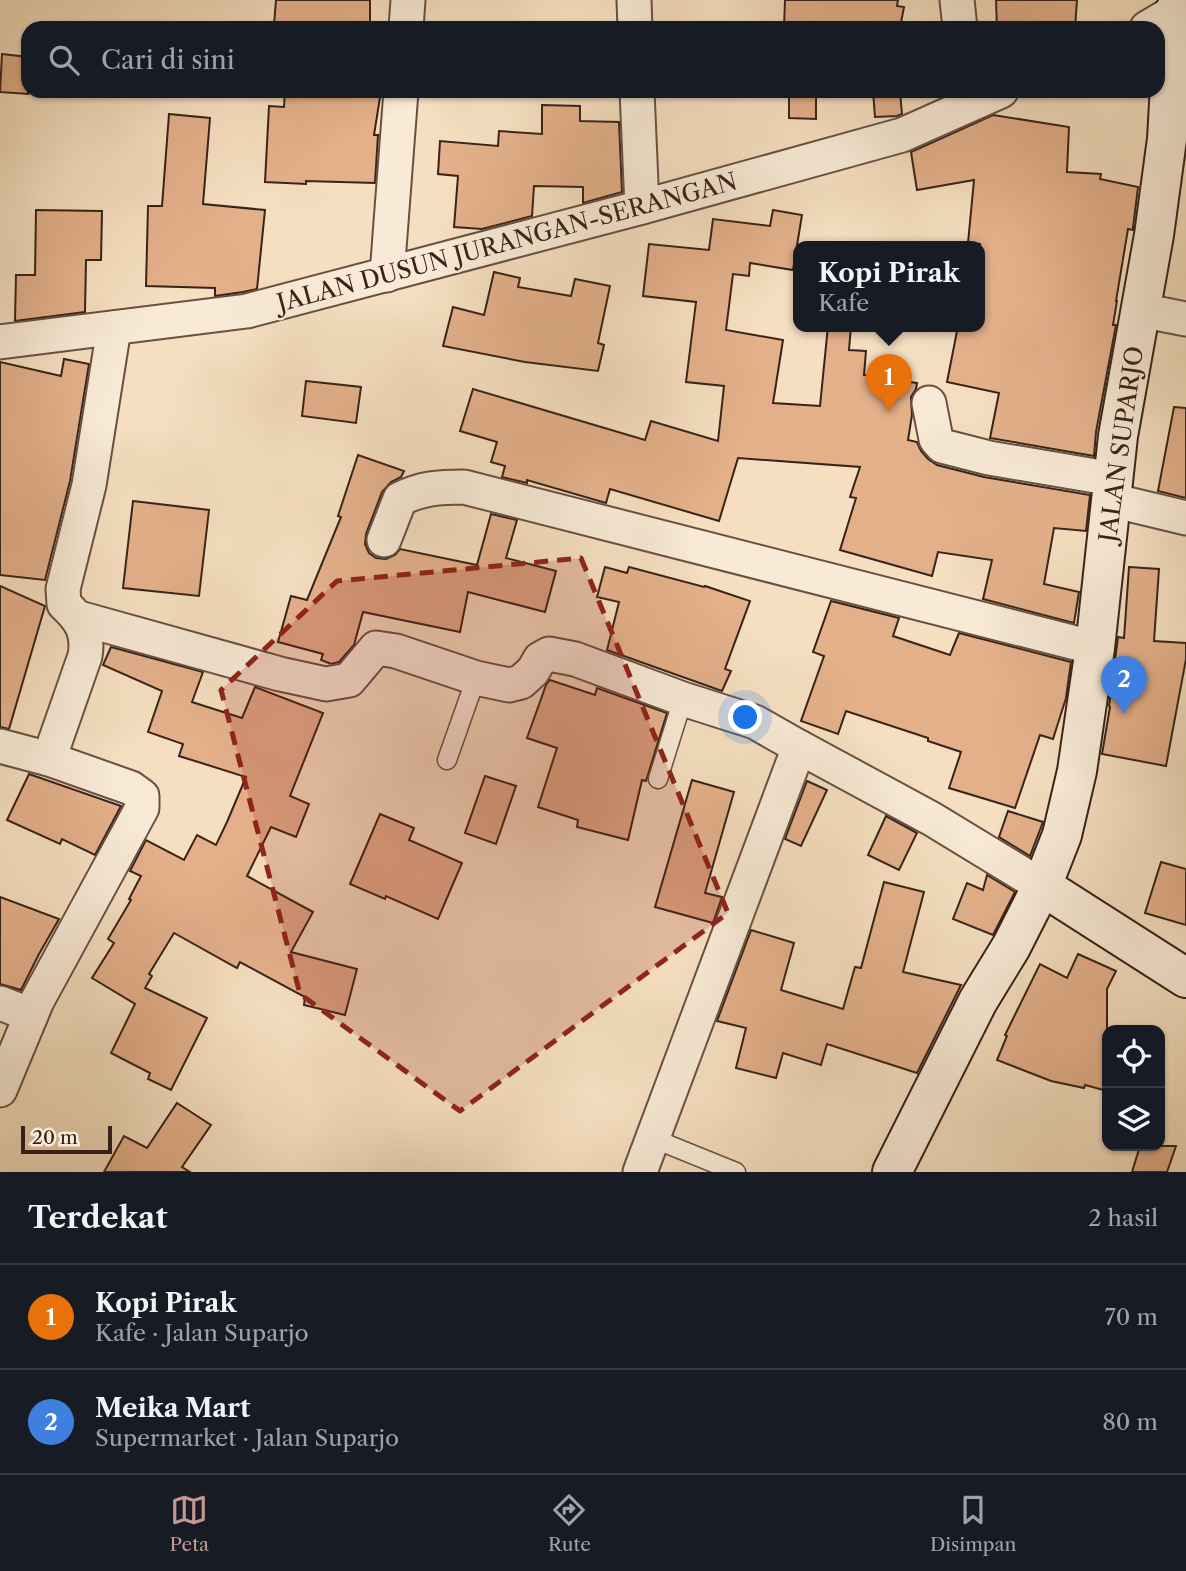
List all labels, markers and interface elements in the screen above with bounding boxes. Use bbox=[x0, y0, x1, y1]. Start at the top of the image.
search box bbox=[21, 21, 1165, 98]
icon: search bbox=[45, 41, 83, 79]
text: Cari di sini bbox=[101, 44, 235, 76]
street label: JALAN DUSUN JURANGAN-SERANGAN bbox=[270, 167, 740, 319]
popup bbox=[793, 241, 985, 332]
text: Kopi Pirak bbox=[818, 257, 960, 289]
text: Kafe bbox=[818, 289, 869, 317]
street label: JALAN SUPARJO bbox=[1092, 344, 1149, 548]
pin: 1 bbox=[866, 354, 912, 412]
pin: 2 bbox=[1101, 656, 1147, 714]
your location bbox=[728, 700, 762, 734]
map controls bbox=[1102, 1025, 1165, 1151]
button: locate bbox=[1102, 1025, 1165, 1088]
button: layers bbox=[1102, 1088, 1165, 1151]
scale bar bbox=[21, 1123, 112, 1155]
text: 20 m bbox=[32, 1126, 78, 1149]
text: Terdekat bbox=[28, 1199, 168, 1236]
text: 2 hasil bbox=[1088, 1204, 1158, 1232]
text: Kopi Pirak bbox=[95, 1287, 237, 1319]
text: 1 bbox=[46, 1303, 56, 1331]
text: 70 m bbox=[1105, 1303, 1158, 1331]
text: Kafe · Jalan Suparjo bbox=[95, 1319, 309, 1347]
text: Meika Mart bbox=[95, 1392, 251, 1424]
text: 2 bbox=[44, 1408, 58, 1436]
text: 80 m bbox=[1102, 1408, 1158, 1436]
text: Supermarket · Jalan Suparjo bbox=[95, 1424, 399, 1452]
tab: Peta bbox=[170, 1491, 209, 1556]
tab: Rute bbox=[548, 1491, 591, 1556]
tab: Disimpan bbox=[930, 1491, 1016, 1556]

